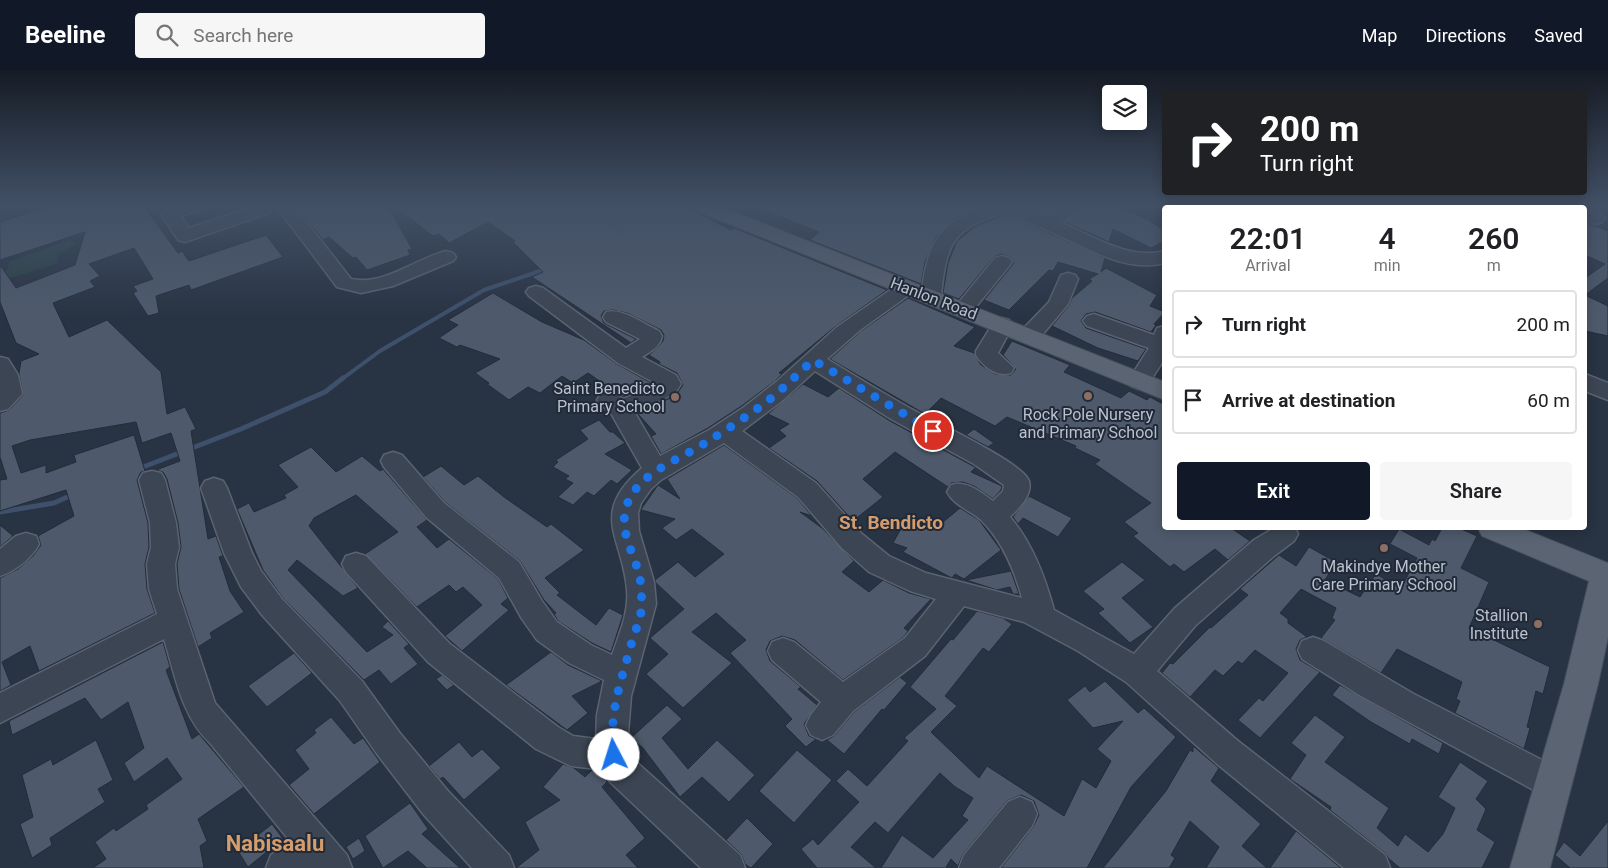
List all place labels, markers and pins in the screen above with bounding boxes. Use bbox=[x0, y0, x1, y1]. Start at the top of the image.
place label: Saint Benedicto Primary School bbox=[554, 379, 665, 416]
marker: Rock Pole Nursery and Primary School bbox=[1082, 390, 1094, 402]
marker: Saint Benedicto Primary School bbox=[669, 391, 681, 403]
place label: Rock Pole Nursery and Primary School bbox=[1019, 405, 1157, 442]
pin bbox=[912, 410, 954, 452]
marker: Makindye Mother Care Primary School bbox=[1378, 542, 1390, 554]
place label: Makindye Mother Care Primary School bbox=[1312, 557, 1456, 594]
place label: Stallion Institute bbox=[1470, 606, 1528, 643]
marker: Stallion Institute bbox=[1532, 618, 1544, 630]

